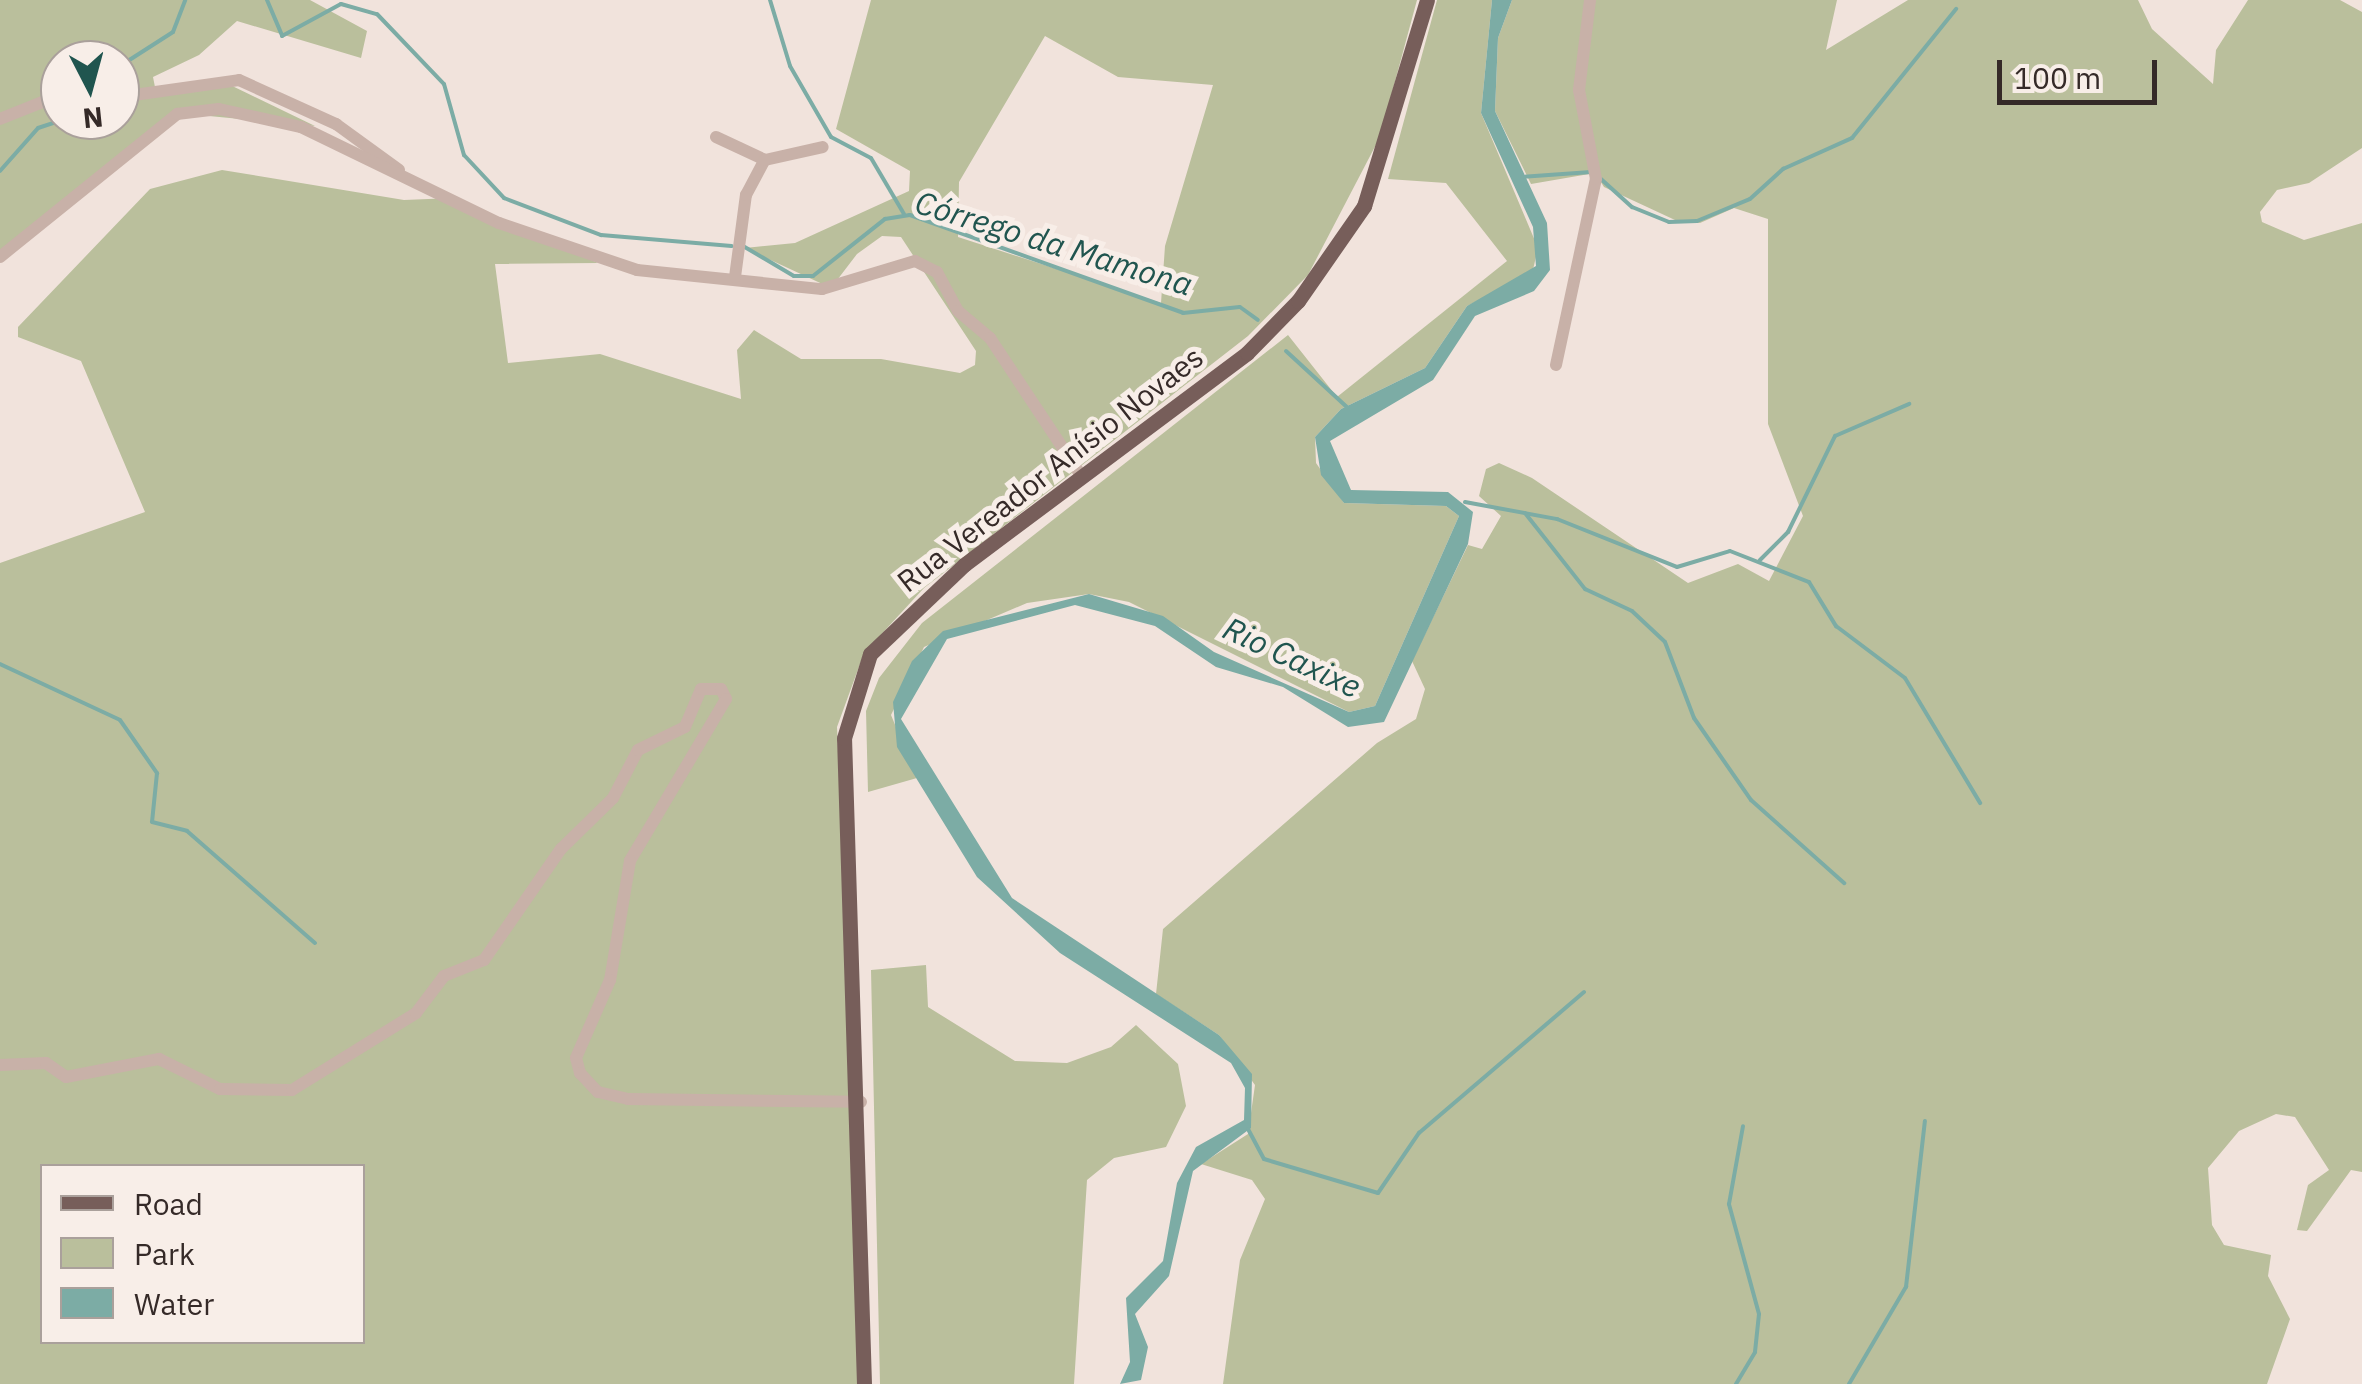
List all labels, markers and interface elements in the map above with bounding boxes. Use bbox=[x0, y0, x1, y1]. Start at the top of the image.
north arrow bbox=[40, 40, 140, 140]
scale bar bbox=[2002, 40, 2162, 102]
text: 100 m bbox=[2014, 58, 2101, 97]
text: N bbox=[81, 99, 105, 138]
water label: Córrego da Mamona bbox=[911, 183, 1197, 303]
street label: Rua Vereador Anísio Novaes bbox=[890, 338, 1210, 600]
water label: Rio Caxixe bbox=[1217, 608, 1367, 706]
legend bbox=[40, 1164, 365, 1344]
text: Road bbox=[134, 1184, 203, 1223]
text: Park bbox=[134, 1234, 195, 1273]
text: Water bbox=[134, 1284, 214, 1323]

